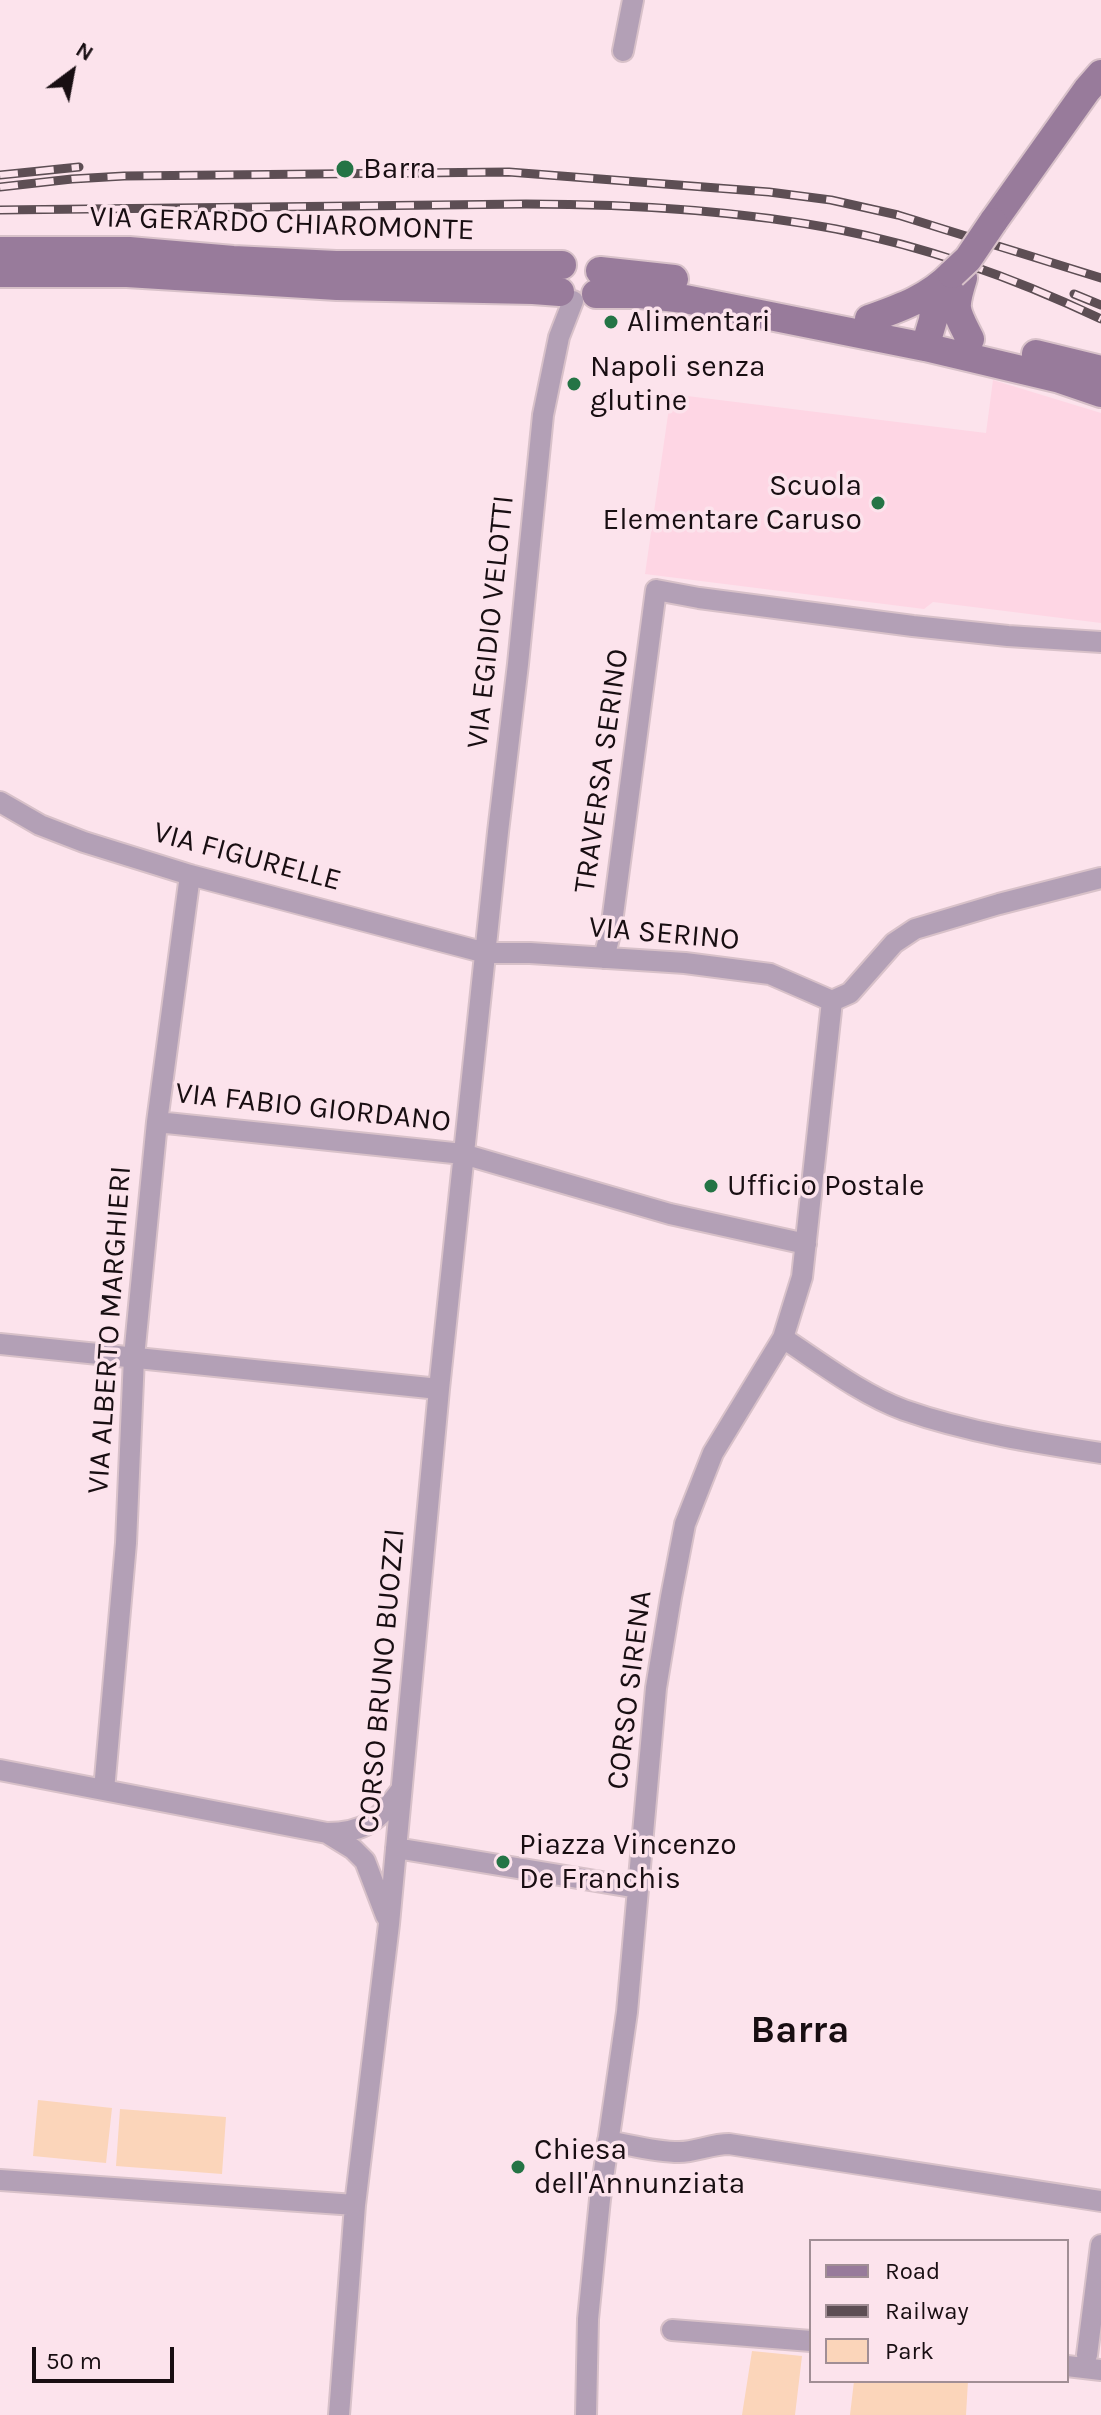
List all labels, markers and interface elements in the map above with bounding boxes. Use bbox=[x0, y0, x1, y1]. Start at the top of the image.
north arrow bbox=[32, 32, 112, 112]
text: N bbox=[71, 36, 98, 67]
place label: Barra bbox=[363, 151, 436, 187]
marker: Barra bbox=[334, 158, 356, 180]
street label: VIA GERARDO CHIAROMONTE bbox=[89, 199, 475, 249]
place label: Alimentari bbox=[627, 304, 771, 340]
marker: Alimentari bbox=[602, 313, 620, 331]
place label: Napoli senza glutine bbox=[590, 349, 765, 420]
marker: Napoli senza glutine bbox=[565, 375, 583, 393]
place label: Scuola Elementare Caruso bbox=[603, 468, 862, 538]
street label: VIA EGIDIO VELOTTI bbox=[460, 494, 522, 750]
marker: Scuola Elementare Caruso bbox=[869, 494, 887, 512]
street label: TRAVERSA SERINO bbox=[567, 647, 637, 895]
street label: VIA FIGURELLE bbox=[149, 815, 345, 899]
street label: VIA SERINO bbox=[587, 909, 741, 959]
street label: VIA FABIO GIORDANO bbox=[173, 1076, 453, 1140]
street label: VIA ALBERTO MARGHIERI bbox=[81, 1165, 139, 1495]
place label: Ufficio Postale bbox=[727, 1168, 924, 1204]
marker: Ufficio Postale bbox=[702, 1177, 720, 1195]
street label: CORSO BRUNO BUOZZI bbox=[351, 1527, 413, 1835]
street label: CORSO SIRENA bbox=[600, 1588, 660, 1792]
place label: Piazza Vincenzo De Franchis bbox=[519, 1827, 737, 1898]
marker: Piazza Vincenzo De Franchis bbox=[494, 1853, 512, 1871]
district label: Barra bbox=[751, 2008, 849, 2054]
place label: Chiesa dell'Annunziata bbox=[534, 2132, 745, 2202]
marker: Chiesa dell'Annunziata bbox=[509, 2158, 527, 2176]
legend bbox=[809, 2239, 1069, 2383]
text: Road bbox=[885, 2257, 940, 2285]
text: Railway bbox=[885, 2297, 969, 2325]
scale bar bbox=[36, 2331, 178, 2381]
text: Park bbox=[885, 2337, 934, 2365]
text: 50 m bbox=[46, 2347, 102, 2375]

